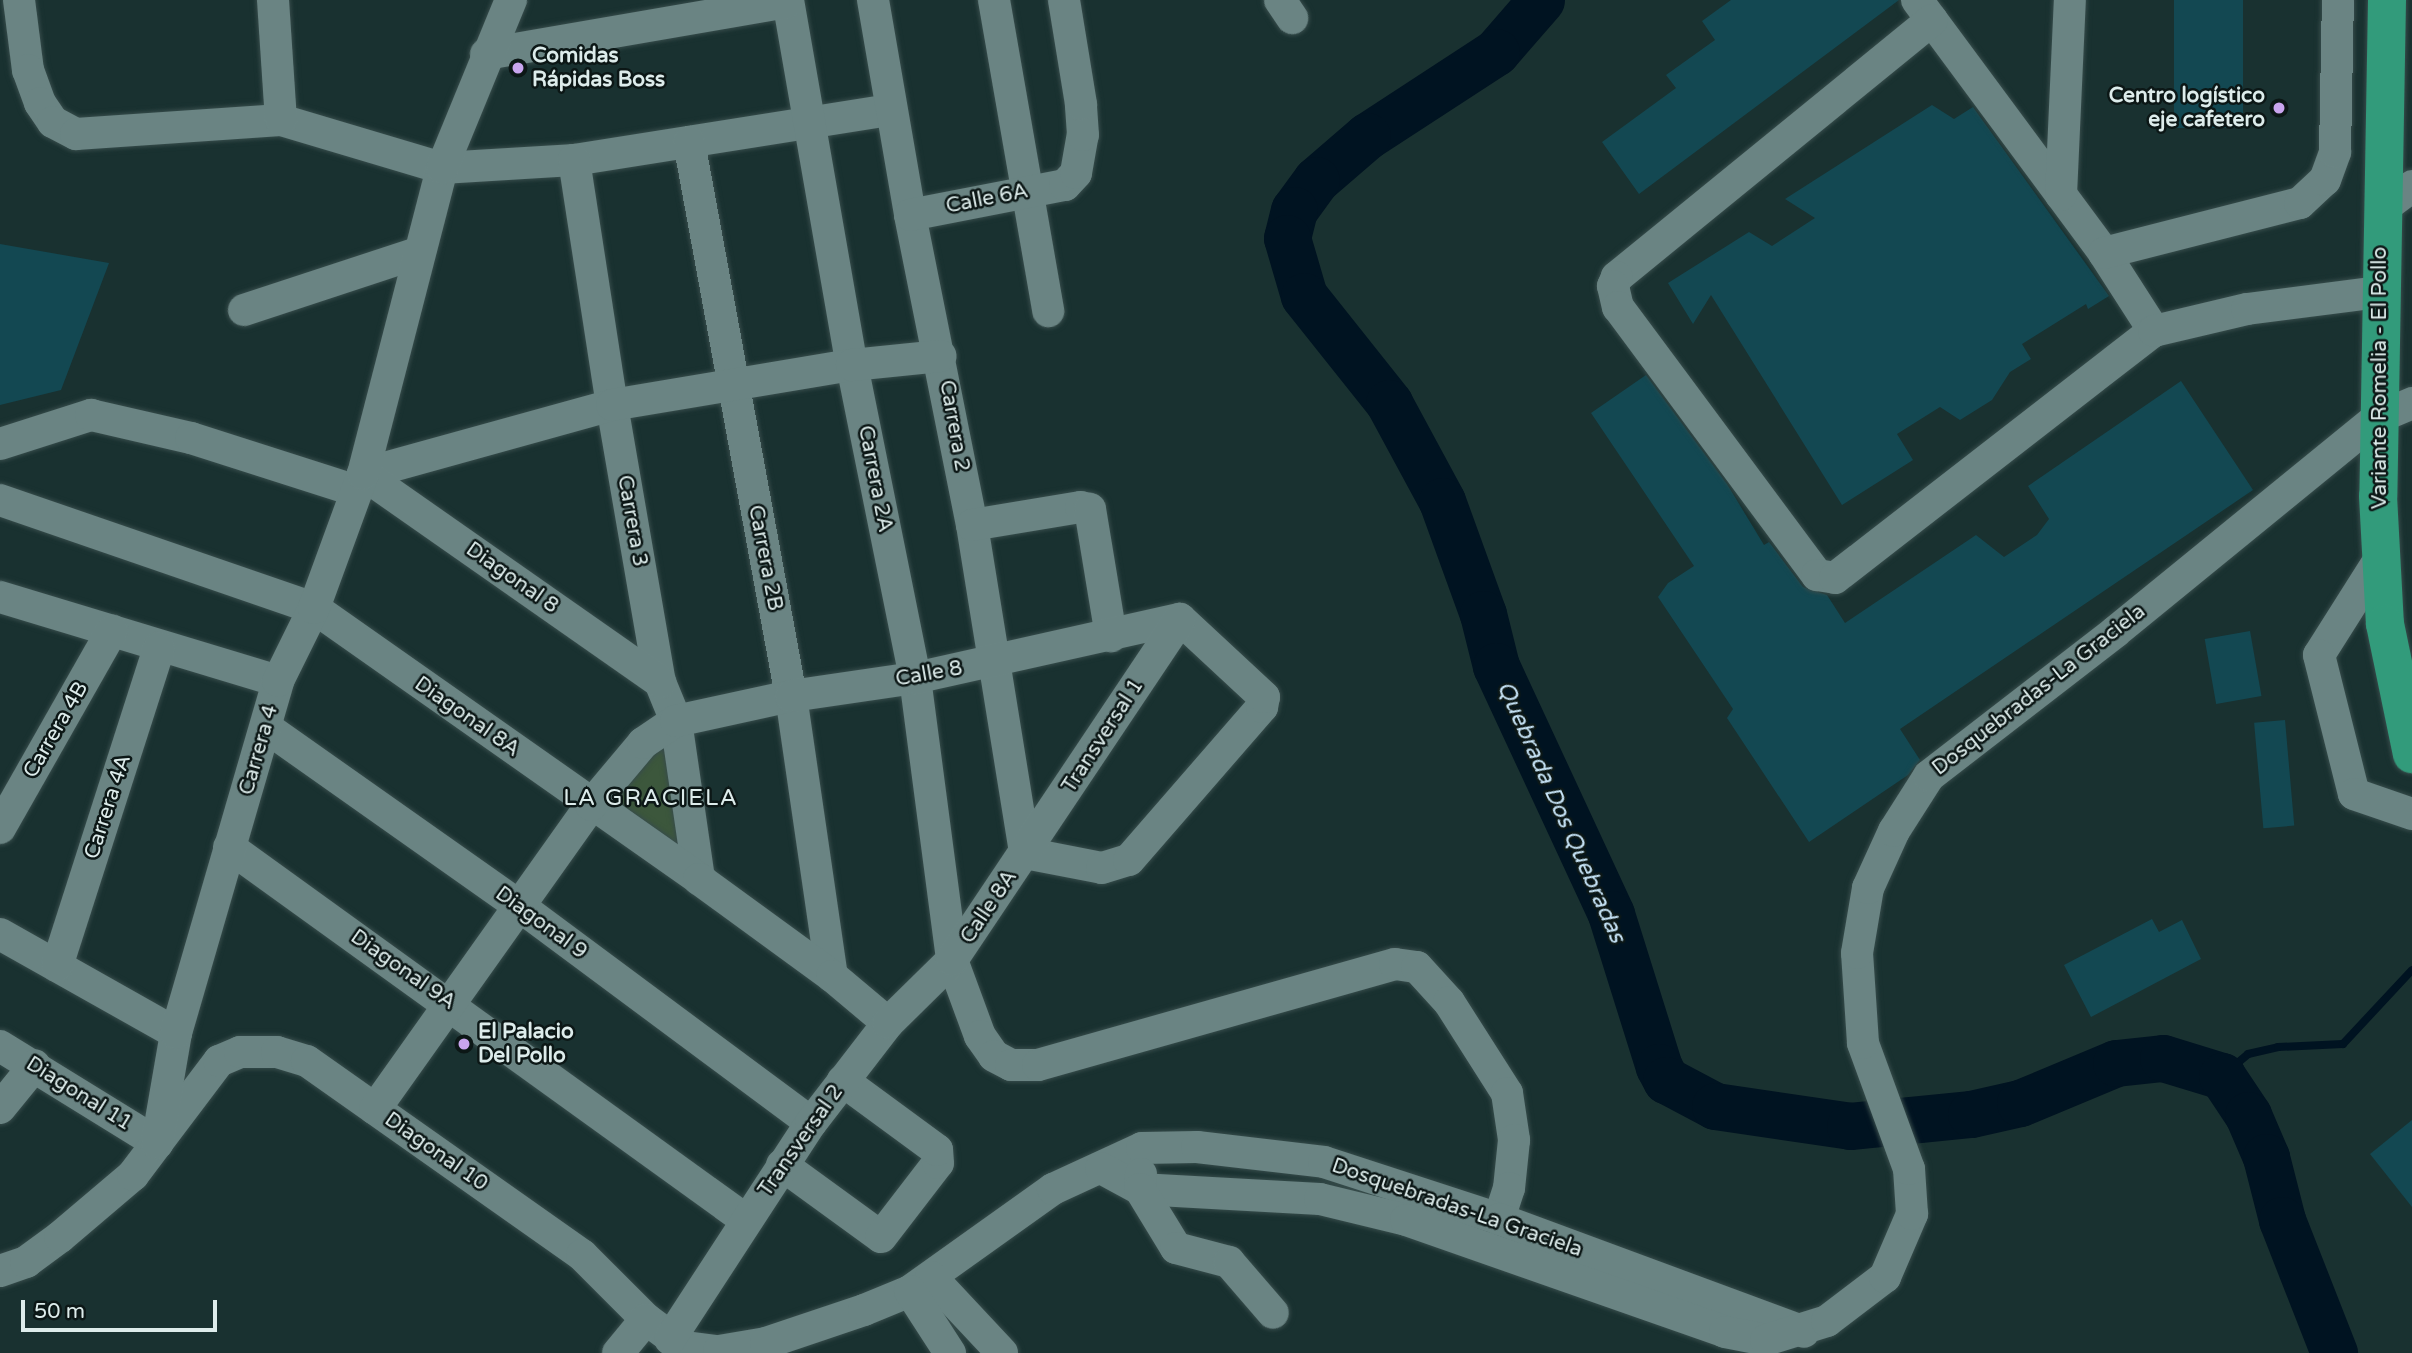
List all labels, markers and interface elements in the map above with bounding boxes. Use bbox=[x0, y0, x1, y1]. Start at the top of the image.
place label: Comidas Rápidas Boss bbox=[532, 43, 665, 93]
marker: Comidas Rápidas Boss bbox=[510, 60, 526, 76]
place label: Centro logístico eje cafetero bbox=[2109, 83, 2265, 133]
marker: Centro logístico eje cafetero bbox=[2271, 100, 2287, 116]
street label: Calle 6A bbox=[944, 179, 1030, 219]
street label: Variante Romelia - El Pollo bbox=[2367, 247, 2393, 509]
street label: Carrera 2 bbox=[934, 378, 974, 474]
street label: Carrera 2A bbox=[852, 423, 898, 535]
street label: Carrera 3 bbox=[612, 473, 652, 569]
street label: Carrera 2B bbox=[742, 503, 788, 613]
street label: Diagonal 8 bbox=[461, 537, 563, 619]
street label: Dosquebradas-La Graciela bbox=[1927, 599, 2151, 781]
street label: Calle 8 bbox=[894, 656, 964, 692]
street label: Diagonal 8A bbox=[409, 671, 525, 763]
street label: Transversal 1 bbox=[1057, 674, 1149, 798]
street label: Carrera 4B bbox=[18, 677, 94, 783]
water label: Quebrada Dos Quebradas bbox=[1491, 677, 1631, 947]
street label: Carrera 4 bbox=[234, 702, 284, 798]
street label: Carrera 4A bbox=[79, 752, 137, 862]
district label: LA GRACIELA bbox=[565, 784, 737, 812]
street label: Calle 8A bbox=[955, 866, 1023, 948]
street label: Diagonal 9 bbox=[490, 881, 592, 965]
street label: Diagonal 9A bbox=[345, 924, 461, 1016]
place label: El Palacio Del Pollo bbox=[478, 1019, 574, 1069]
marker: El Palacio Del Pollo bbox=[456, 1036, 472, 1052]
street label: Diagonal 11 bbox=[21, 1051, 137, 1137]
street label: Transversal 2 bbox=[753, 1080, 849, 1202]
street label: Diagonal 10 bbox=[380, 1107, 492, 1197]
street label: Dosquebradas-La Graciela bbox=[1328, 1153, 1586, 1263]
scale bar bbox=[24, 1286, 220, 1330]
text: 50 m bbox=[34, 1299, 85, 1324]

